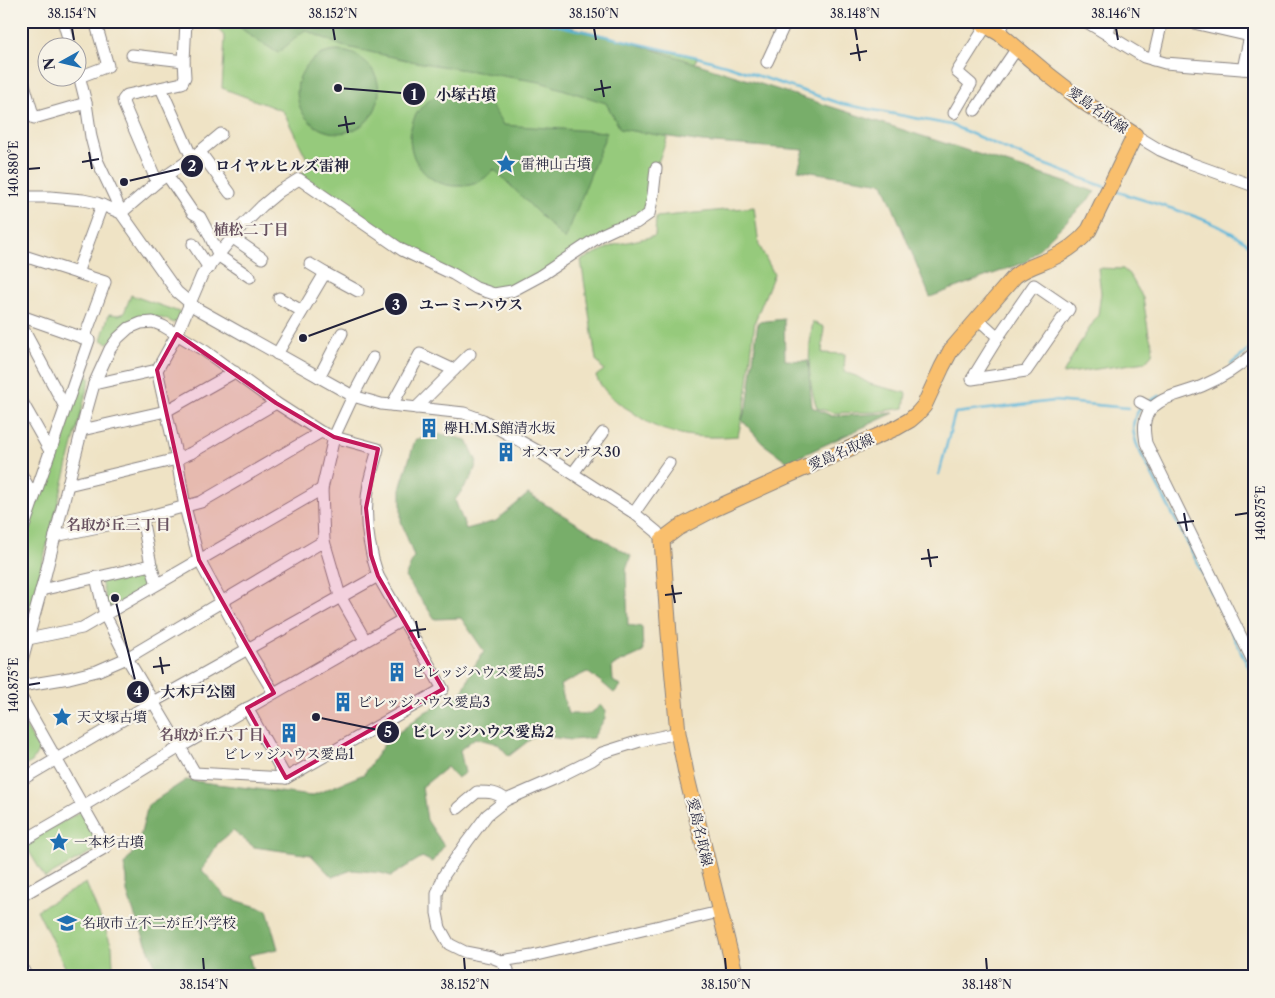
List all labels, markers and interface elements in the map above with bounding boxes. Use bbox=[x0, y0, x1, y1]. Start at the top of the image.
text: 38.154°N bbox=[47, 6, 97, 21]
text: 38.152°N bbox=[308, 6, 358, 21]
text: 38.150°N bbox=[569, 6, 619, 21]
text: 38.148°N bbox=[830, 6, 880, 21]
text: 38.146°N bbox=[1091, 6, 1141, 21]
north arrow bbox=[38, 38, 88, 88]
text: N bbox=[39, 57, 59, 71]
callout: 小塚古墳 bbox=[401, 79, 506, 109]
street label: 愛島名取線 bbox=[1064, 83, 1132, 137]
text: 1 bbox=[411, 85, 418, 104]
text: 小塚古墳 bbox=[436, 85, 496, 104]
text: 140.880°E bbox=[6, 141, 21, 197]
callout: ロイヤルヒルズ雷神 bbox=[180, 151, 360, 181]
place icon: 雷神山古墳 bbox=[495, 153, 517, 175]
place label: 雷神山古墳 bbox=[521, 155, 591, 173]
text: 2 bbox=[188, 156, 197, 175]
text: ロイヤルヒルズ雷神 bbox=[215, 156, 349, 175]
district label: 植松二丁目 bbox=[213, 220, 289, 239]
callout: ユーミーハウス bbox=[384, 289, 534, 319]
text: 3 bbox=[392, 295, 400, 314]
text: ユーミーハウス bbox=[419, 295, 523, 314]
building icon: 欅H.M.S館清水坂 bbox=[418, 417, 440, 439]
place label: 欅H.M.S館清水坂 bbox=[444, 419, 556, 437]
street label: 愛島名取線 bbox=[805, 430, 877, 474]
building icon: オスマンサス30 bbox=[495, 441, 517, 463]
place label: オスマンサス30 bbox=[521, 443, 621, 461]
text: 140.875°E bbox=[1253, 486, 1268, 540]
district label: 名取が丘三丁目 bbox=[65, 515, 171, 534]
text: 140.875°E bbox=[6, 658, 21, 712]
building icon: ビレッジハウス愛島5 bbox=[386, 661, 408, 683]
place label: ビレッジハウス愛島5 bbox=[412, 663, 544, 681]
callout: 大木戸公園 bbox=[126, 677, 246, 707]
text: 4 bbox=[134, 682, 143, 701]
text: 大木戸公園 bbox=[160, 682, 236, 701]
building icon: ビレッジハウス愛島3 bbox=[332, 691, 354, 713]
place label: ビレッジハウス愛島3 bbox=[358, 693, 490, 711]
place icon: 天文塚古墳 bbox=[51, 706, 73, 728]
place label: 天文塚古墳 bbox=[77, 708, 147, 726]
callout: ビレッジハウス愛島2 bbox=[376, 717, 565, 747]
building icon: ビレッジハウス愛島1 bbox=[278, 722, 300, 744]
text: 5 bbox=[384, 722, 392, 741]
text: ビレッジハウス愛島2 bbox=[412, 722, 554, 741]
district label: 名取が丘六丁目 bbox=[158, 725, 264, 744]
place label: ビレッジハウス愛島1 bbox=[224, 745, 354, 763]
street label: 愛島名取線 bbox=[683, 796, 717, 868]
place icon: 一本杉古墳 bbox=[48, 831, 70, 853]
place label: 一本杉古墳 bbox=[74, 833, 144, 851]
school or university icon: 名取市立不二が丘小学校 bbox=[56, 912, 78, 934]
place label: 名取市立不二が丘小学校 bbox=[82, 914, 236, 932]
text: 38.154°N bbox=[179, 977, 229, 992]
text: 38.152°N bbox=[440, 977, 490, 992]
text: 38.150°N bbox=[701, 977, 751, 992]
text: 38.148°N bbox=[962, 977, 1012, 992]

